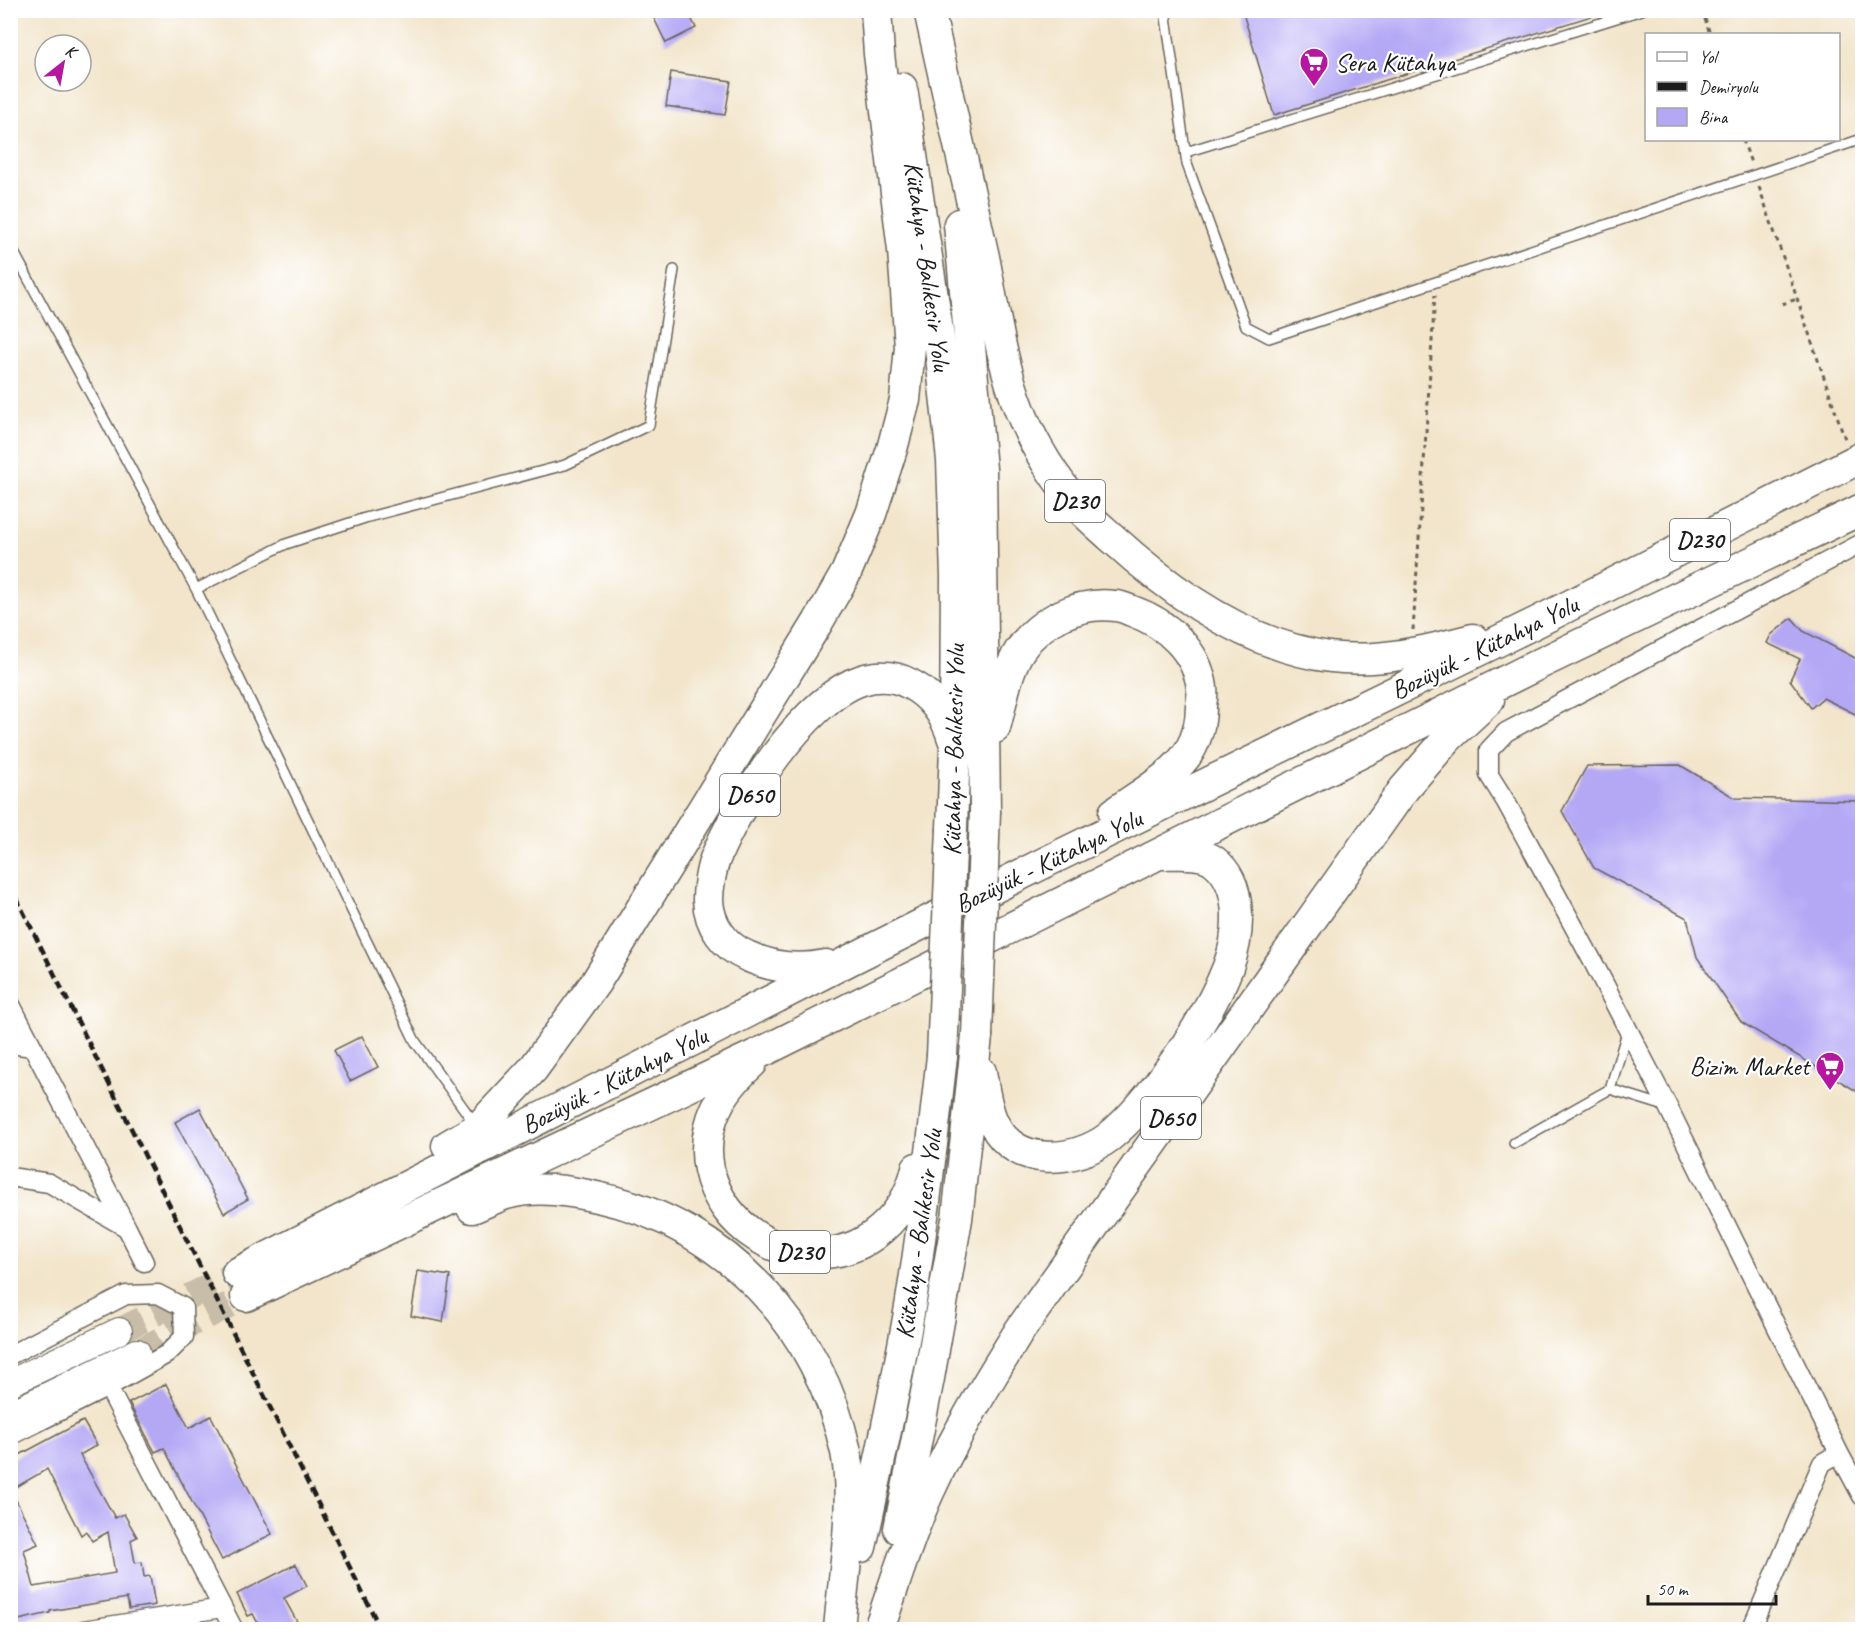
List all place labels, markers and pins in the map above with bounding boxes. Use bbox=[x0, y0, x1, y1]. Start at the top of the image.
supermarket icon: Sera Kütahya bbox=[1298, 46, 1330, 88]
place label: Sera Kütahya bbox=[1335, 46, 1457, 79]
place label: Bizim Market bbox=[1690, 1050, 1811, 1083]
supermarket icon: Bizim Market bbox=[1814, 1050, 1846, 1092]

